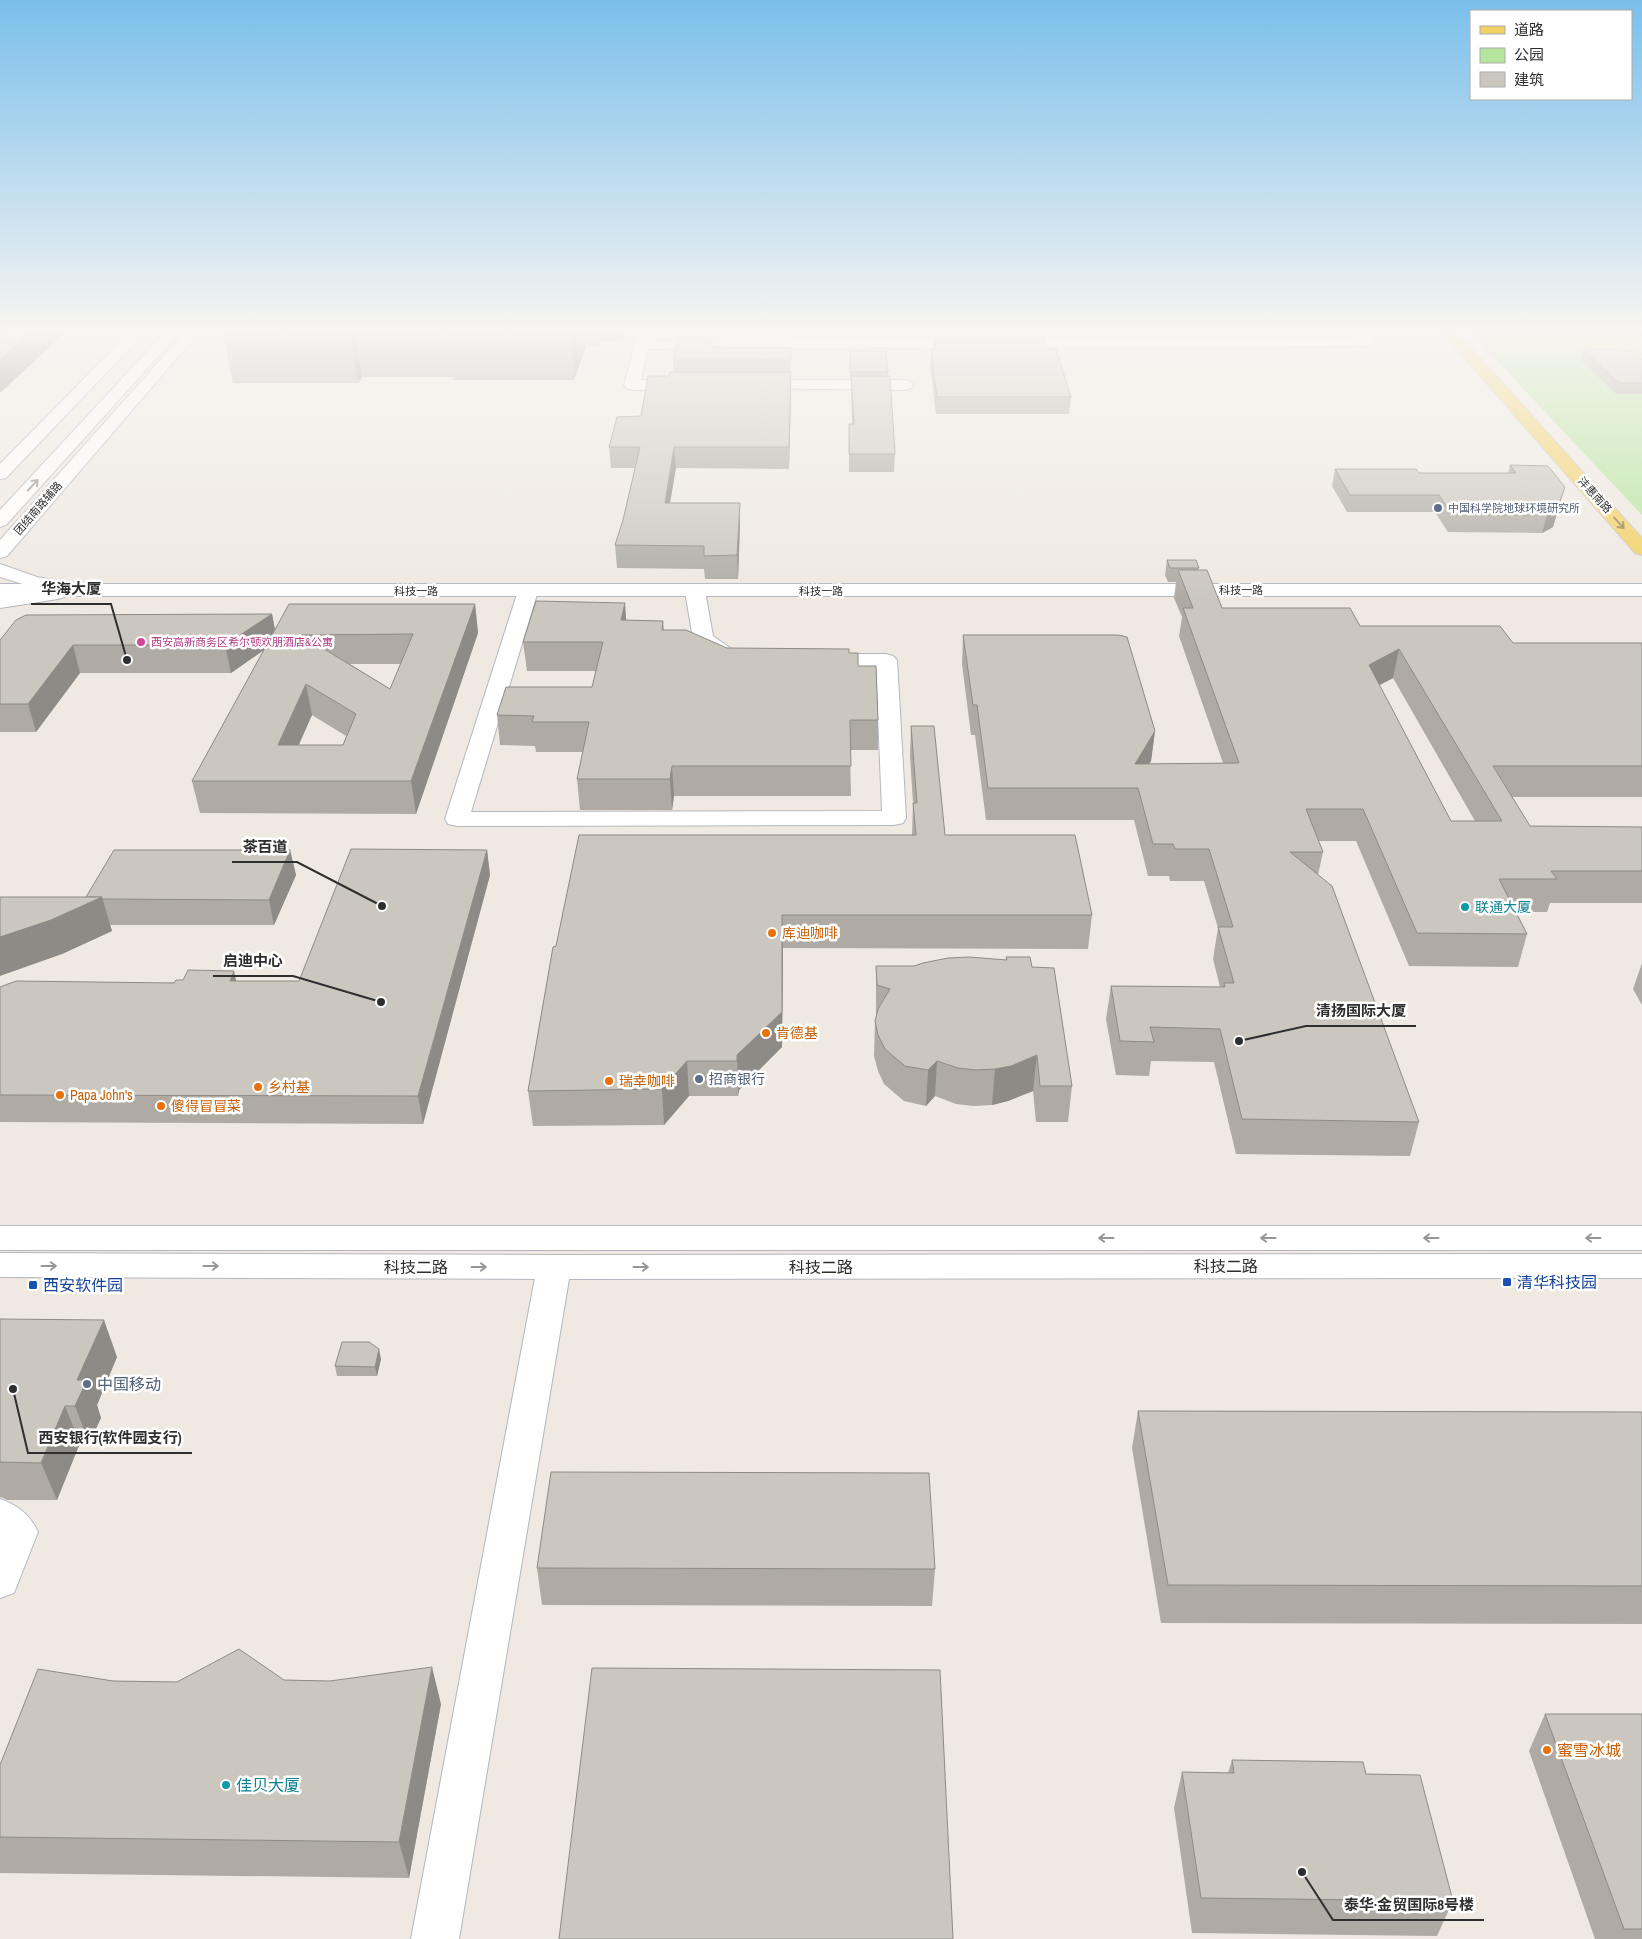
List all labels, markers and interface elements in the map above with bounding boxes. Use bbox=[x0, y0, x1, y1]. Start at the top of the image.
legend bbox=[1470, 10, 1632, 100]
text: 道路 bbox=[1514, 19, 1544, 40]
text: 公园 bbox=[1514, 44, 1544, 65]
text: 建筑 bbox=[1514, 69, 1544, 90]
street label: 沣惠南路 bbox=[1575, 474, 1615, 516]
one-way arrow bbox=[27, 478, 39, 491]
street label: 团结南路辅路 bbox=[11, 479, 65, 537]
place label: 中国科学院地球环境研究所 bbox=[1448, 501, 1580, 515]
marker: 中国科学院地球环境研究所 bbox=[1432, 502, 1444, 514]
one-way arrow bbox=[1613, 517, 1625, 530]
callout: 华海大厦 bbox=[31, 574, 111, 604]
text: 华海大厦 bbox=[41, 578, 101, 599]
street label: 科技一路 bbox=[1219, 583, 1263, 597]
street label: 科技一路 bbox=[394, 584, 438, 598]
street label: 科技一路 bbox=[799, 584, 843, 598]
place label: 西安高新商务区希尔顿欢朋酒店&公寓 bbox=[151, 635, 333, 649]
marker: 西安高新商务区希尔顿欢朋酒店&公寓 bbox=[135, 636, 147, 648]
callout: 茶百道 bbox=[232, 832, 297, 862]
text: 茶百道 bbox=[242, 836, 288, 857]
place label: 联通大厦 bbox=[1475, 898, 1531, 916]
marker: 联通大厦 bbox=[1459, 901, 1471, 913]
place label: 库迪咖啡 bbox=[782, 924, 838, 942]
marker: 库迪咖啡 bbox=[766, 927, 778, 939]
callout: 启迪中心 bbox=[213, 946, 293, 976]
text: 启迪中心 bbox=[223, 950, 283, 971]
callout: 清扬国际大厦 bbox=[1306, 996, 1416, 1026]
text: 清扬国际大厦 bbox=[1316, 1000, 1406, 1021]
place label: 肯德基 bbox=[776, 1024, 818, 1042]
marker: 肯德基 bbox=[760, 1027, 772, 1039]
place label: 招商银行 bbox=[709, 1070, 765, 1088]
place label: 瑞幸咖啡 bbox=[619, 1072, 675, 1090]
marker: 招商银行 bbox=[693, 1073, 705, 1085]
marker: 瑞幸咖啡 bbox=[603, 1075, 615, 1087]
place label: 乡村基 bbox=[268, 1078, 310, 1096]
marker: 乡村基 bbox=[252, 1081, 264, 1093]
place label: Papa John's bbox=[70, 1086, 133, 1104]
marker: Papa John's bbox=[54, 1089, 66, 1101]
place label: 傻得冒冒菜 bbox=[171, 1097, 241, 1115]
marker: 傻得冒冒菜 bbox=[155, 1100, 167, 1112]
one-way arrow bbox=[1098, 1233, 1114, 1243]
one-way arrow bbox=[1261, 1233, 1277, 1243]
one-way arrow bbox=[1423, 1233, 1440, 1243]
one-way arrow bbox=[1586, 1233, 1602, 1243]
street label: 科技二路 bbox=[1194, 1255, 1258, 1277]
street label: 科技二路 bbox=[384, 1256, 448, 1278]
street label: 科技二路 bbox=[789, 1256, 853, 1278]
one-way arrow bbox=[40, 1261, 56, 1271]
one-way arrow bbox=[202, 1261, 219, 1271]
one-way arrow bbox=[470, 1262, 486, 1272]
one-way arrow bbox=[632, 1262, 649, 1272]
place label: 清华科技园 bbox=[1517, 1271, 1597, 1293]
place label: 西安软件园 bbox=[43, 1274, 123, 1296]
marker: 清华科技园 bbox=[1501, 1276, 1513, 1288]
marker: 西安软件园 bbox=[27, 1279, 39, 1291]
place label: 中国移动 bbox=[97, 1373, 161, 1395]
marker: 中国移动 bbox=[81, 1378, 93, 1390]
callout: 西安银行(软件园支行) bbox=[28, 1423, 192, 1453]
text: 西安银行(软件园支行) bbox=[38, 1427, 182, 1448]
place label: 蜜雪冰城 bbox=[1557, 1739, 1621, 1761]
marker: 蜜雪冰城 bbox=[1541, 1744, 1553, 1756]
place label: 佳贝大厦 bbox=[236, 1774, 300, 1796]
marker: 佳贝大厦 bbox=[220, 1779, 232, 1791]
callout: 泰华·金贸国际8号楼 bbox=[1333, 1890, 1484, 1920]
text: 泰华·金贸国际8号楼 bbox=[1344, 1894, 1474, 1915]

